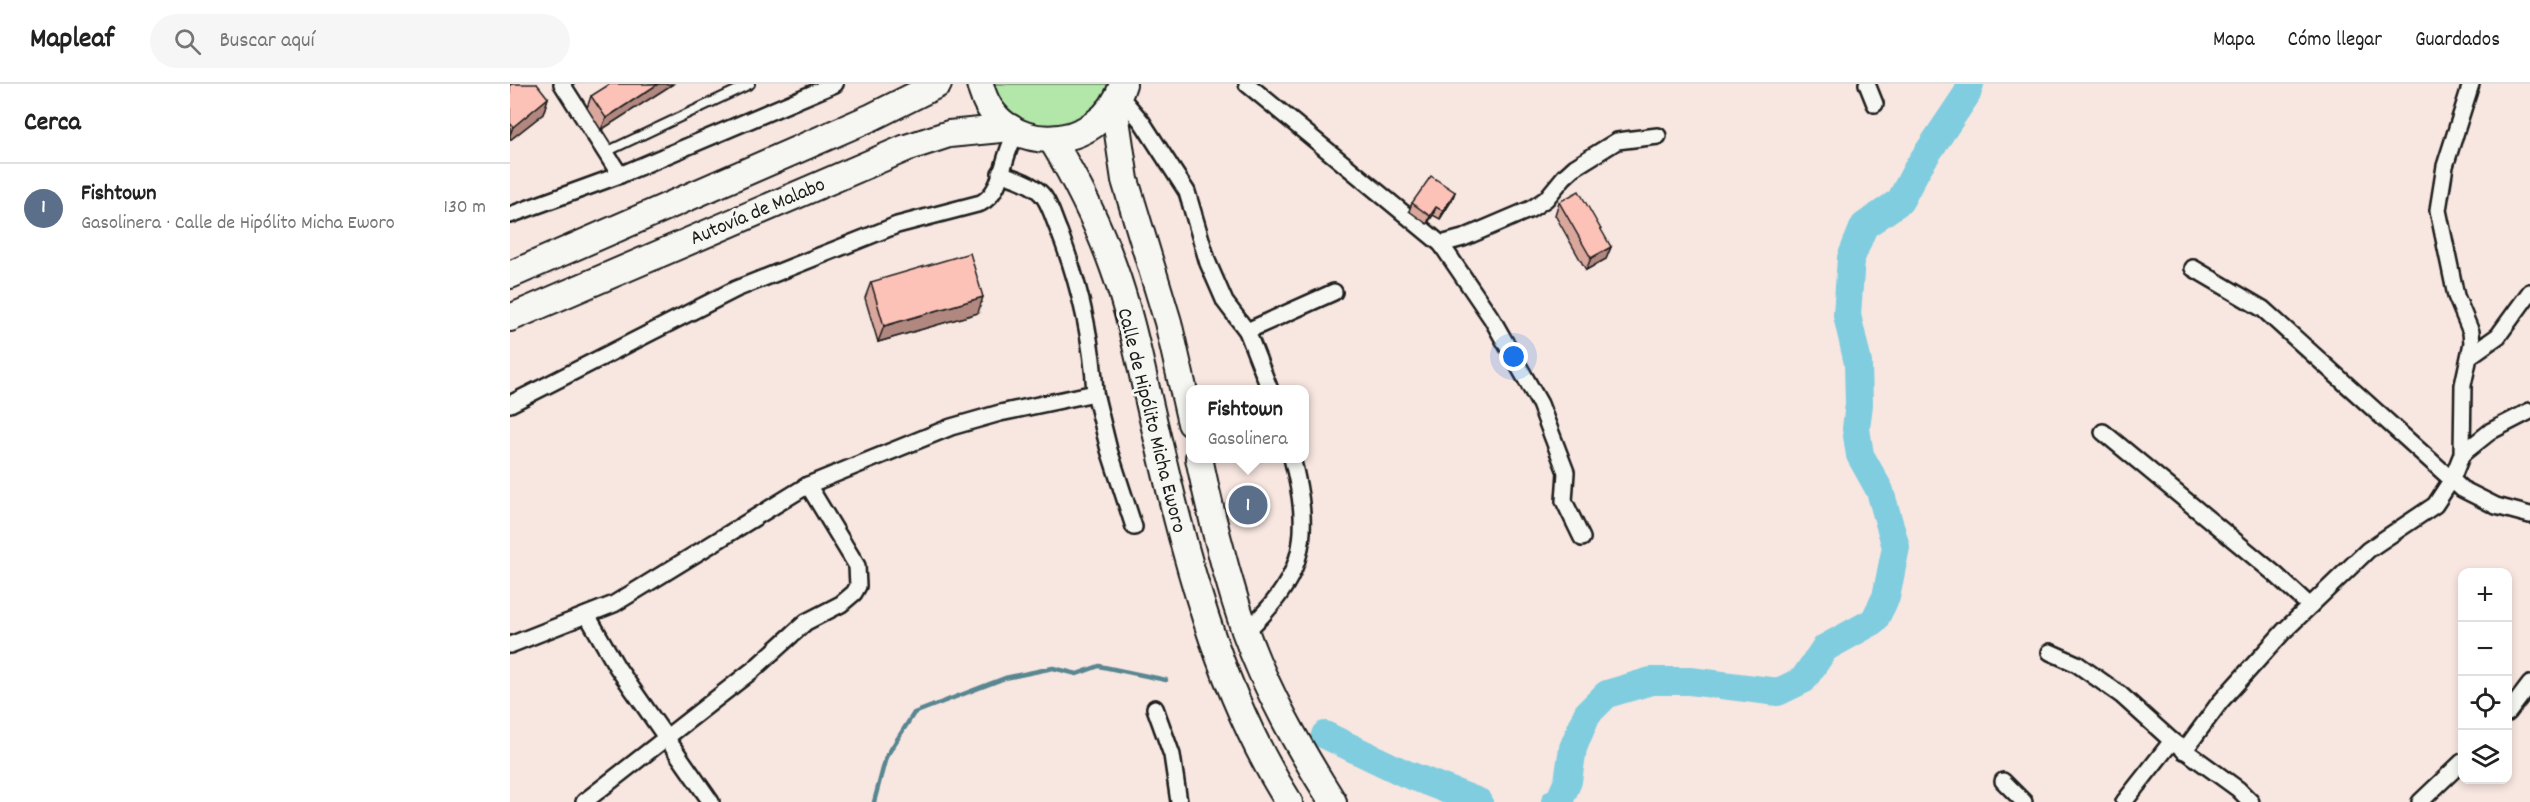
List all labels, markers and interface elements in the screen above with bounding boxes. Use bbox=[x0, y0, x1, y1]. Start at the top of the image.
search box bbox=[150, 14, 570, 68]
text: Mapleaf bbox=[30, 21, 114, 61]
icon: search bbox=[171, 25, 204, 58]
text: Buscar aquí bbox=[219, 26, 315, 57]
text: Mapa bbox=[2213, 26, 2255, 56]
text: Cómo llegar bbox=[2288, 26, 2382, 56]
text: Guardados bbox=[2415, 26, 2500, 56]
text: Cerca bbox=[24, 105, 81, 142]
street label: Autovía de Malabo bbox=[686, 171, 830, 255]
text: Fishtown bbox=[81, 179, 156, 210]
text: 1 bbox=[41, 194, 46, 222]
text: 130 m bbox=[444, 194, 486, 222]
text: Gasolinera · Calle de Hipólito Micha Eworo bbox=[81, 210, 395, 238]
street label: Calle de Hipólito Micha Eworo bbox=[1108, 305, 1193, 536]
your location bbox=[1499, 342, 1528, 371]
popup bbox=[1186, 385, 1309, 463]
text: Fishtown bbox=[1207, 395, 1283, 426]
text: Gasolinera bbox=[1207, 426, 1288, 454]
pin: 1 bbox=[1228, 482, 1268, 528]
map controls bbox=[2458, 568, 2512, 784]
button: + bbox=[2458, 568, 2512, 622]
button: − bbox=[2458, 622, 2512, 676]
button: locate bbox=[2458, 676, 2512, 730]
button: layers bbox=[2458, 730, 2512, 784]

